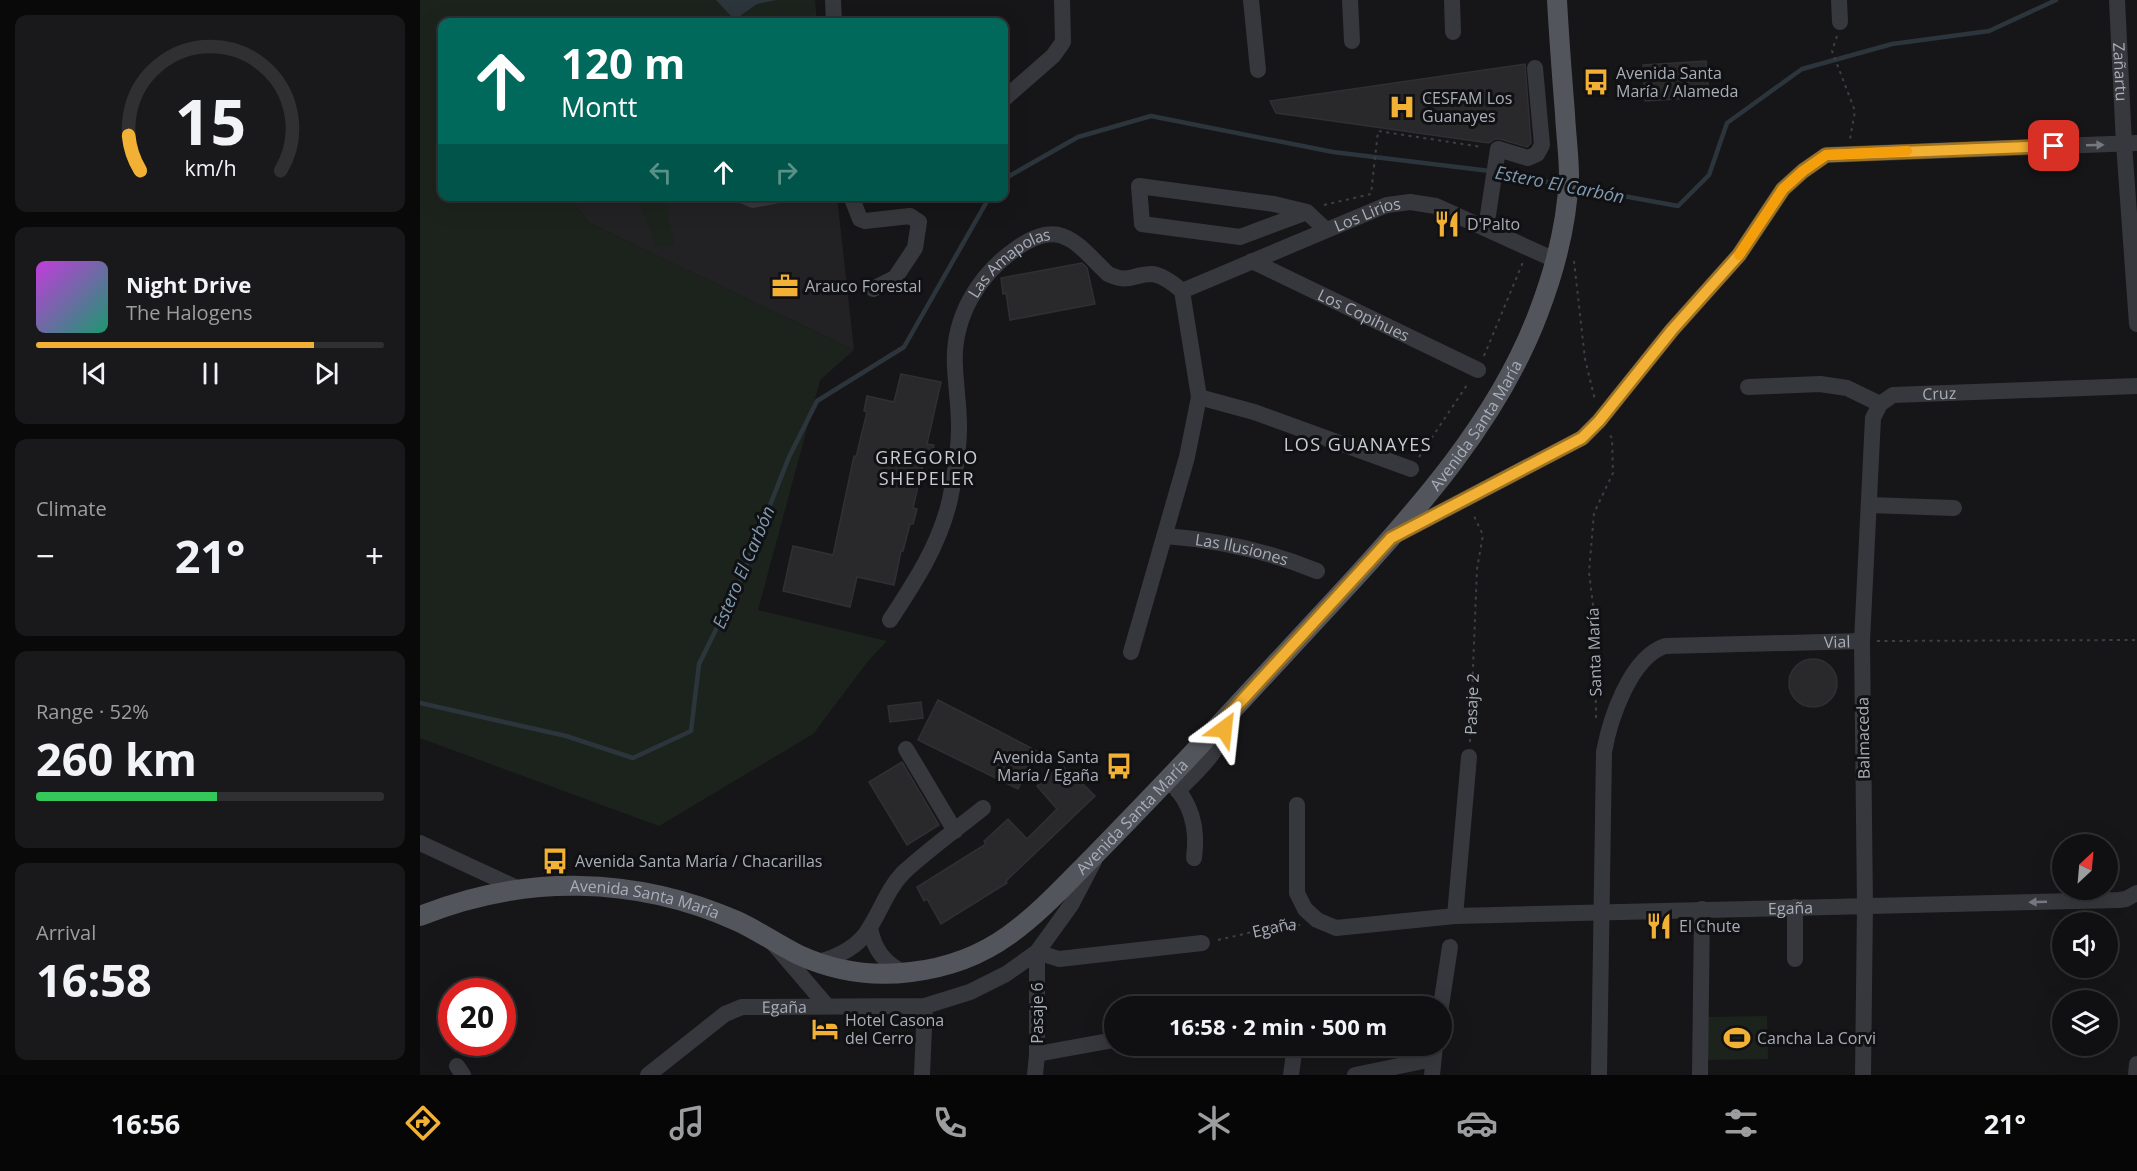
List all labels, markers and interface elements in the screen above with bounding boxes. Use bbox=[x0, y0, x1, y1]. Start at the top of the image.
text: 120 m bbox=[561, 34, 685, 91]
icon: ahead bbox=[462, 42, 540, 120]
street label: Zañartu bbox=[2108, 42, 2133, 102]
place label: Avenida Santa María / Alameda bbox=[1616, 62, 1738, 102]
bus stop icon: Avenida Santa María / Alameda bbox=[1581, 67, 1611, 97]
text: 15 bbox=[174, 78, 246, 163]
place label: CESFAM Los Guanayes bbox=[1422, 87, 1512, 127]
text: Montt bbox=[561, 88, 637, 125]
hospital icon: CESFAM Los Guanayes bbox=[1387, 92, 1417, 122]
pin bbox=[2028, 120, 2079, 171]
icon: arrive bbox=[2037, 129, 2070, 162]
one-way arrow bbox=[2086, 140, 2105, 149]
text: km/h bbox=[184, 153, 236, 182]
icon: left bbox=[644, 156, 677, 189]
icon: ahead bbox=[707, 156, 740, 189]
icon: right bbox=[770, 156, 803, 189]
water label: Estero El Carbón bbox=[1493, 160, 1627, 208]
street label: Los Lirios bbox=[1331, 192, 1402, 237]
restaurant icon: D'Palto bbox=[1432, 209, 1462, 239]
place label: D'Palto bbox=[1467, 213, 1520, 235]
street label: Las Amapolas bbox=[963, 223, 1052, 302]
text: Night Drive bbox=[126, 269, 251, 299]
office icon: Arauco Forestal bbox=[770, 271, 800, 301]
place label: Arauco Forestal bbox=[805, 275, 921, 297]
street label: Los Copihues bbox=[1314, 283, 1413, 346]
text: The Halogens bbox=[126, 299, 253, 326]
street label: Avenida Santa María bbox=[1424, 356, 1527, 495]
icon: previous bbox=[78, 357, 111, 390]
icon: pause bbox=[194, 357, 227, 390]
icon: next bbox=[310, 357, 343, 390]
street label: Cruz bbox=[1922, 382, 1957, 405]
district label: LOS GUANAYES bbox=[1284, 432, 1432, 456]
district label: GREGORIO SHEPELER bbox=[875, 445, 979, 490]
text: Climate bbox=[36, 495, 107, 522]
water label: Estero El Carbón bbox=[706, 502, 780, 632]
text: 21° bbox=[175, 525, 245, 586]
street label: Las Ilusiones bbox=[1194, 528, 1291, 571]
text: − bbox=[36, 533, 55, 578]
text: + bbox=[365, 533, 384, 578]
street label: Santa María bbox=[1581, 607, 1607, 697]
street label: Vial bbox=[1824, 630, 1851, 653]
street label: Pasaje 2 bbox=[1459, 673, 1484, 735]
position arrow bbox=[1192, 697, 1256, 761]
street label: Balmaceda bbox=[1851, 697, 1875, 779]
text: Range · 52% bbox=[36, 698, 149, 725]
text: 260 km bbox=[36, 728, 197, 789]
place label: Avenida Santa María / Egaña bbox=[993, 746, 1099, 786]
bus stop icon: Avenida Santa María / Egaña bbox=[1104, 751, 1134, 781]
street label: Avenida Santa María bbox=[1071, 754, 1193, 879]
north arrow bbox=[2052, 834, 2118, 900]
map controls bbox=[2052, 834, 2118, 1056]
bus stop icon: Avenida Santa María / Chacarillas bbox=[540, 846, 570, 876]
place label: Avenida Santa María / Chacarillas bbox=[575, 850, 822, 872]
street label: Avenida Santa María bbox=[570, 875, 723, 924]
street label: Egaña bbox=[1768, 896, 1813, 919]
one-way arrow bbox=[2029, 897, 2048, 906]
restaurant icon: El Chute bbox=[1644, 911, 1674, 941]
button: sound bbox=[2052, 912, 2118, 978]
street label: Egaña bbox=[1250, 913, 1298, 943]
place label: El Chute bbox=[1679, 915, 1740, 937]
text: Arrival bbox=[36, 919, 96, 946]
text: 16:58 bbox=[36, 949, 152, 1010]
speed limit sign: 20 bbox=[438, 978, 516, 1056]
street label: Pasaje 6 bbox=[1026, 982, 1048, 1044]
button: layers bbox=[2052, 990, 2118, 1056]
street label: Egaña bbox=[762, 996, 807, 1018]
place label: Hotel Casona del Cerro bbox=[845, 1009, 944, 1049]
text: 16:58 · 2 min · 500 m bbox=[1169, 1011, 1387, 1041]
hotel icon: Hotel Casona del Cerro bbox=[810, 1014, 840, 1044]
sports icon: Cancha La Corvi bbox=[1722, 1023, 1752, 1053]
place label: Cancha La Corvi bbox=[1757, 1027, 1876, 1049]
icon: directions bbox=[402, 1102, 444, 1144]
icon: music bbox=[666, 1102, 708, 1144]
icon: phone bbox=[929, 1102, 971, 1144]
icon: climate bbox=[1193, 1102, 1235, 1144]
icon: car bbox=[1456, 1102, 1498, 1144]
icon: filters bbox=[1720, 1102, 1762, 1144]
text: 16:56 bbox=[111, 1105, 180, 1142]
text: 21° bbox=[1984, 1105, 2026, 1142]

